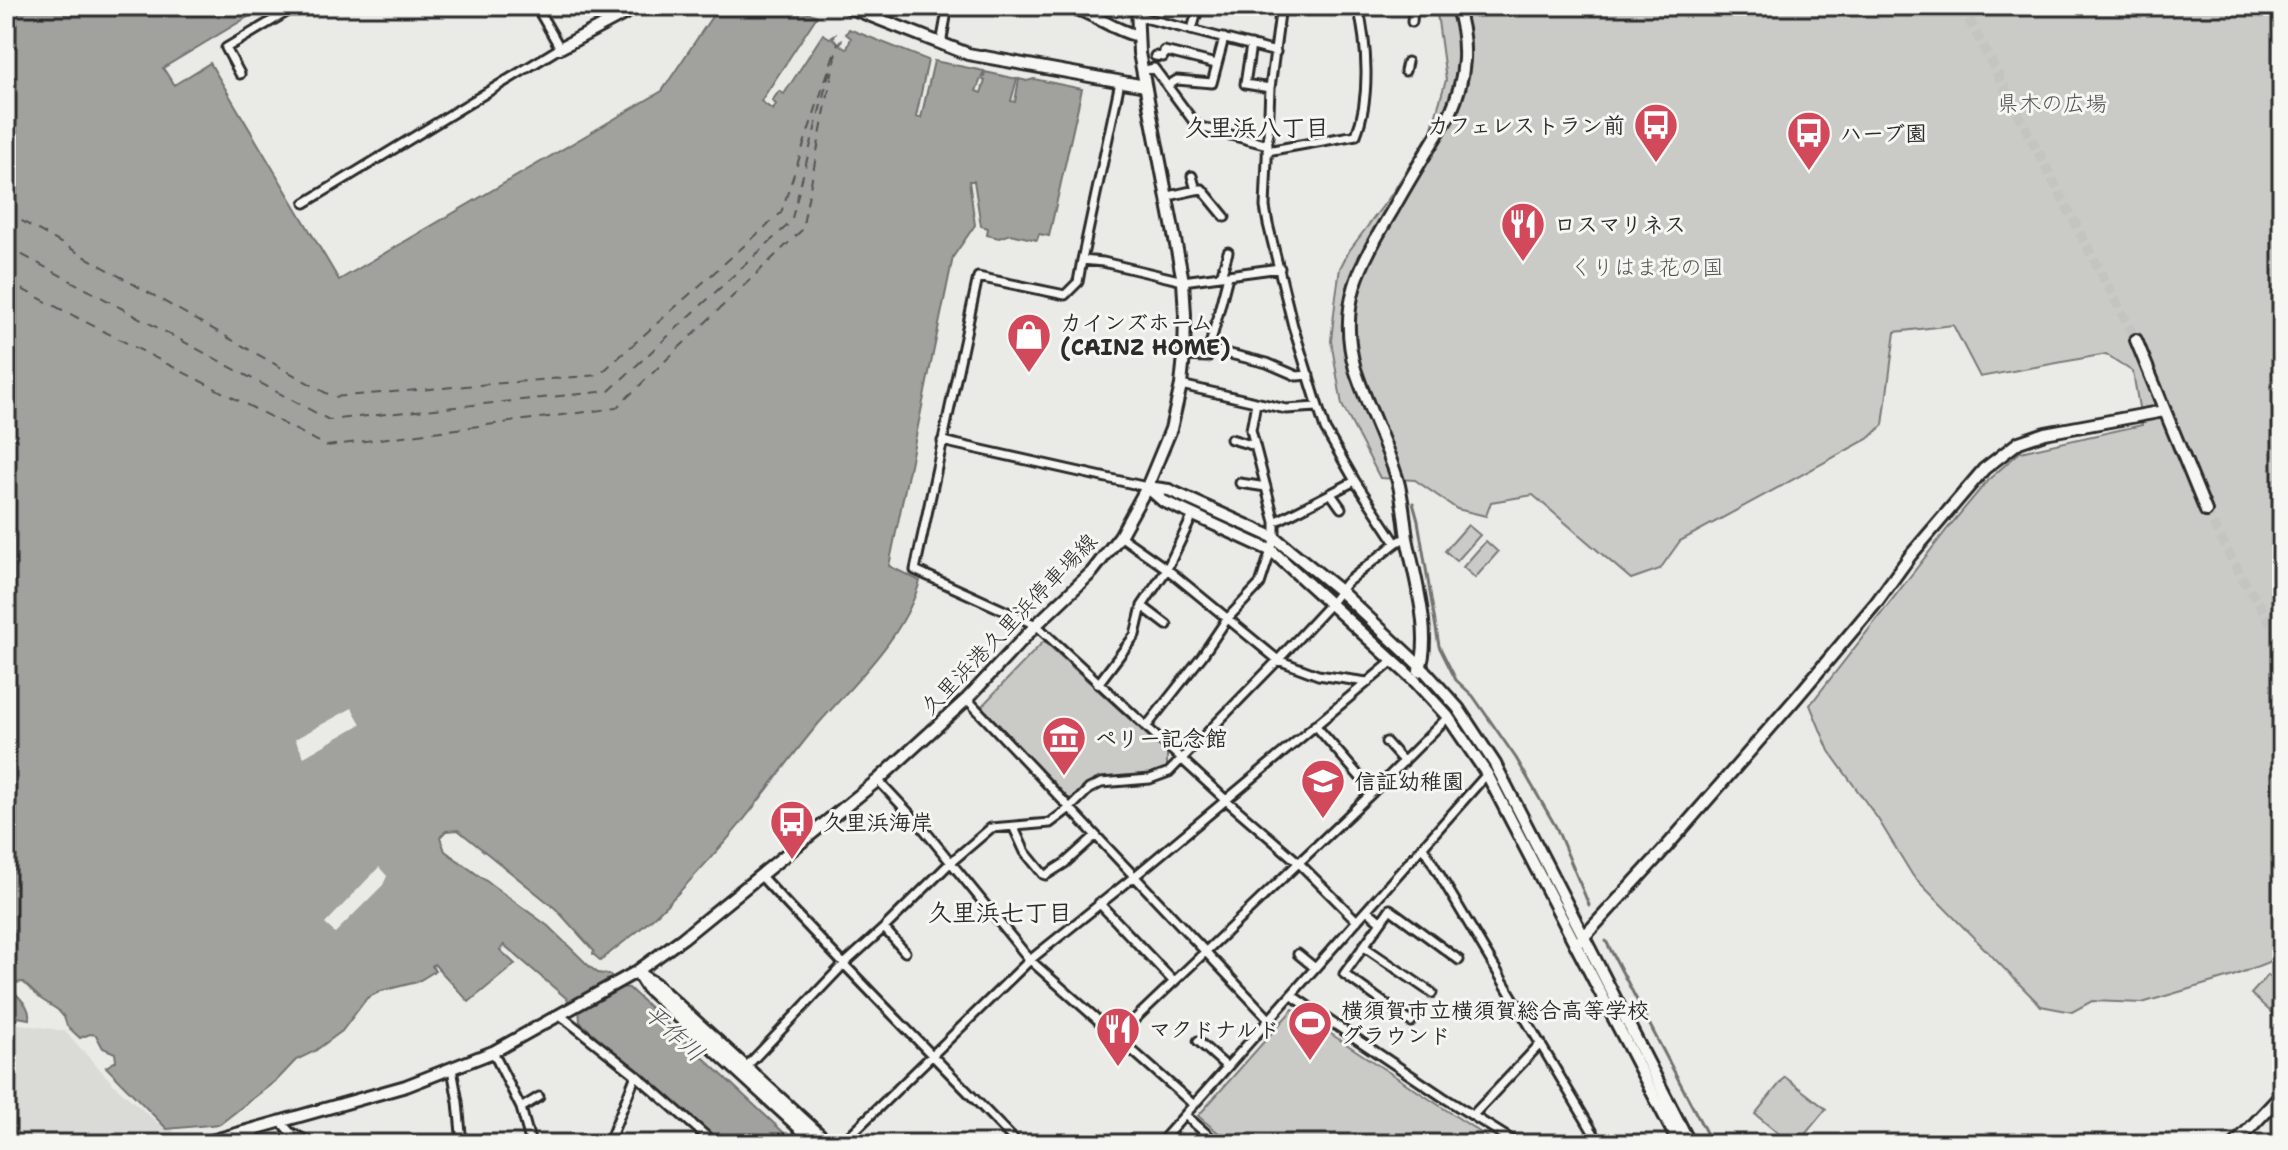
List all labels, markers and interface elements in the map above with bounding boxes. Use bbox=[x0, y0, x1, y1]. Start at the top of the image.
park label: 県木の広場 bbox=[1997, 89, 2107, 118]
bus stop icon: カフェレストラン前 bbox=[1632, 101, 1680, 164]
bus stop icon: ハーブ園 bbox=[1785, 109, 1833, 172]
place label: カフェレストラン前 bbox=[1427, 111, 1625, 140]
district label: 久里浜八丁目 bbox=[1185, 112, 1329, 144]
place label: ハーブ園 bbox=[1840, 119, 1927, 148]
restaurant icon: ロスマリネス bbox=[1499, 200, 1547, 263]
place label: ロスマリネス bbox=[1554, 210, 1686, 239]
park label: くりはま花の国 bbox=[1570, 253, 1724, 282]
place label: カインズホーム (CAINZ HOME) bbox=[1060, 308, 1231, 362]
shop icon: カインズホーム (CAINZ HOME) bbox=[1005, 311, 1053, 374]
street label: 久里浜港久里浜停車場線 bbox=[915, 527, 1103, 721]
museum icon: ペリー記念館 bbox=[1040, 714, 1088, 777]
place label: ペリー記念館 bbox=[1095, 724, 1227, 753]
school or university icon: 信証幼稚園 bbox=[1299, 757, 1347, 820]
place label: 信証幼稚園 bbox=[1354, 767, 1464, 796]
bus stop icon: 久里浜海岸 bbox=[768, 798, 816, 861]
place label: 久里浜海岸 bbox=[823, 808, 933, 837]
district label: 久里浜七丁目 bbox=[928, 897, 1072, 929]
place label: 横須賀市立横須賀総合高等学校 グラウンド bbox=[1341, 996, 1649, 1050]
water label: 平作川 bbox=[637, 997, 711, 1069]
sports icon: 横須賀市立横須賀総合高等学校 グラウンド bbox=[1286, 999, 1334, 1062]
restaurant icon: マクドナルド bbox=[1094, 1005, 1142, 1068]
place label: マクドナルド bbox=[1149, 1015, 1280, 1044]

